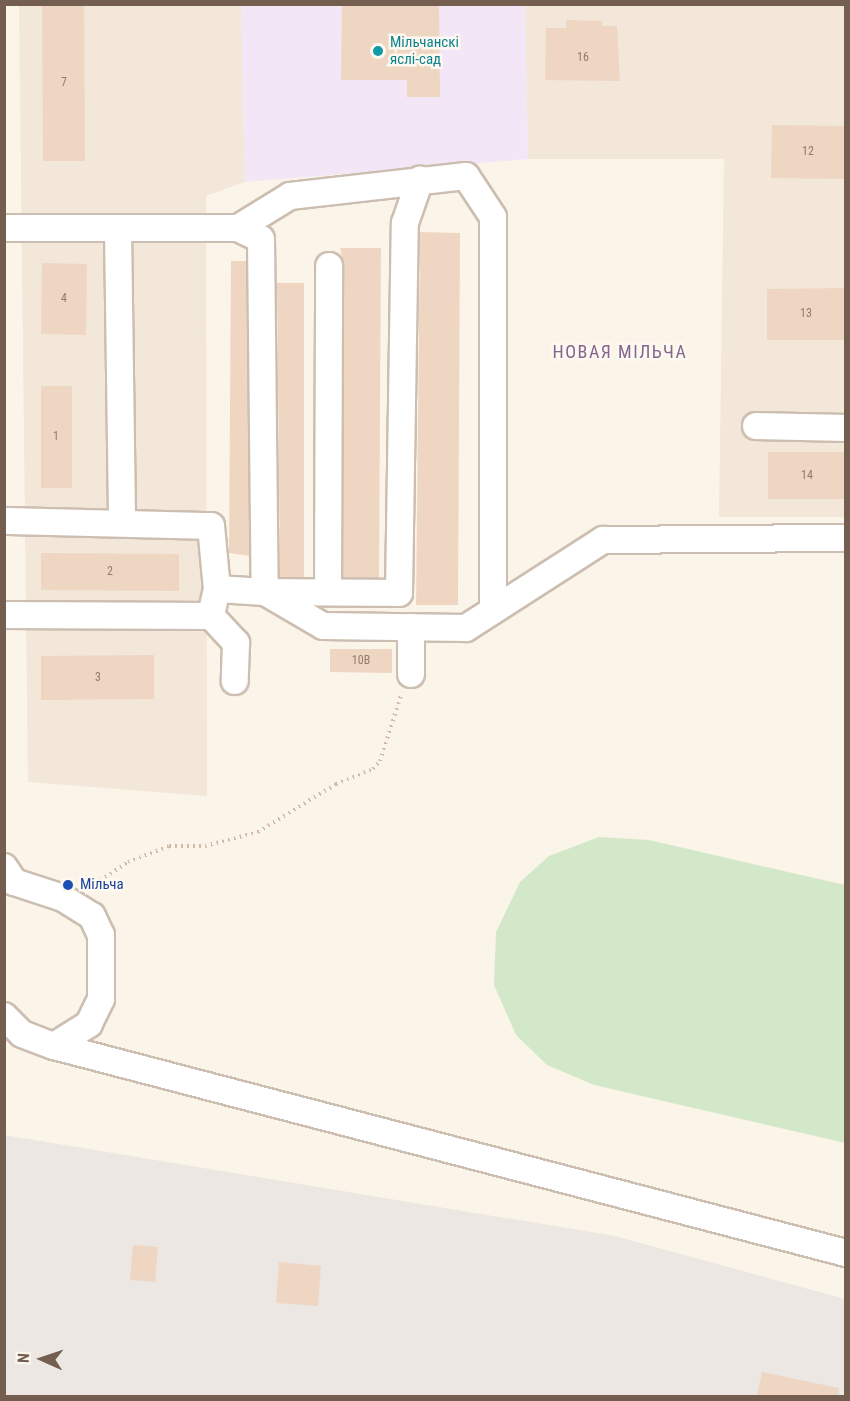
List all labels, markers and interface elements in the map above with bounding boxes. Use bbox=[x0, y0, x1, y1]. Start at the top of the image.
place label: Мільчанскі яслі-сад bbox=[390, 33, 459, 68]
marker: Мільчанскі яслі-сад bbox=[371, 44, 385, 58]
house number: 16 bbox=[577, 51, 589, 65]
house number: 7 bbox=[61, 76, 67, 90]
house number: 12 bbox=[802, 145, 814, 159]
house number: 4 bbox=[61, 292, 67, 306]
house number: 13 bbox=[800, 307, 812, 321]
district label: НОВАЯ МІЛЬЧА bbox=[553, 341, 687, 363]
house number: 1 bbox=[53, 430, 59, 444]
house number: 14 bbox=[801, 469, 813, 483]
house number: 2 bbox=[107, 565, 113, 579]
house number: 10В bbox=[352, 654, 370, 668]
house number: 3 bbox=[95, 671, 101, 685]
place label: Мільча bbox=[80, 876, 124, 894]
marker: Мільча bbox=[61, 878, 75, 892]
north arrow bbox=[12, 1329, 72, 1389]
text: N bbox=[14, 1353, 33, 1363]

